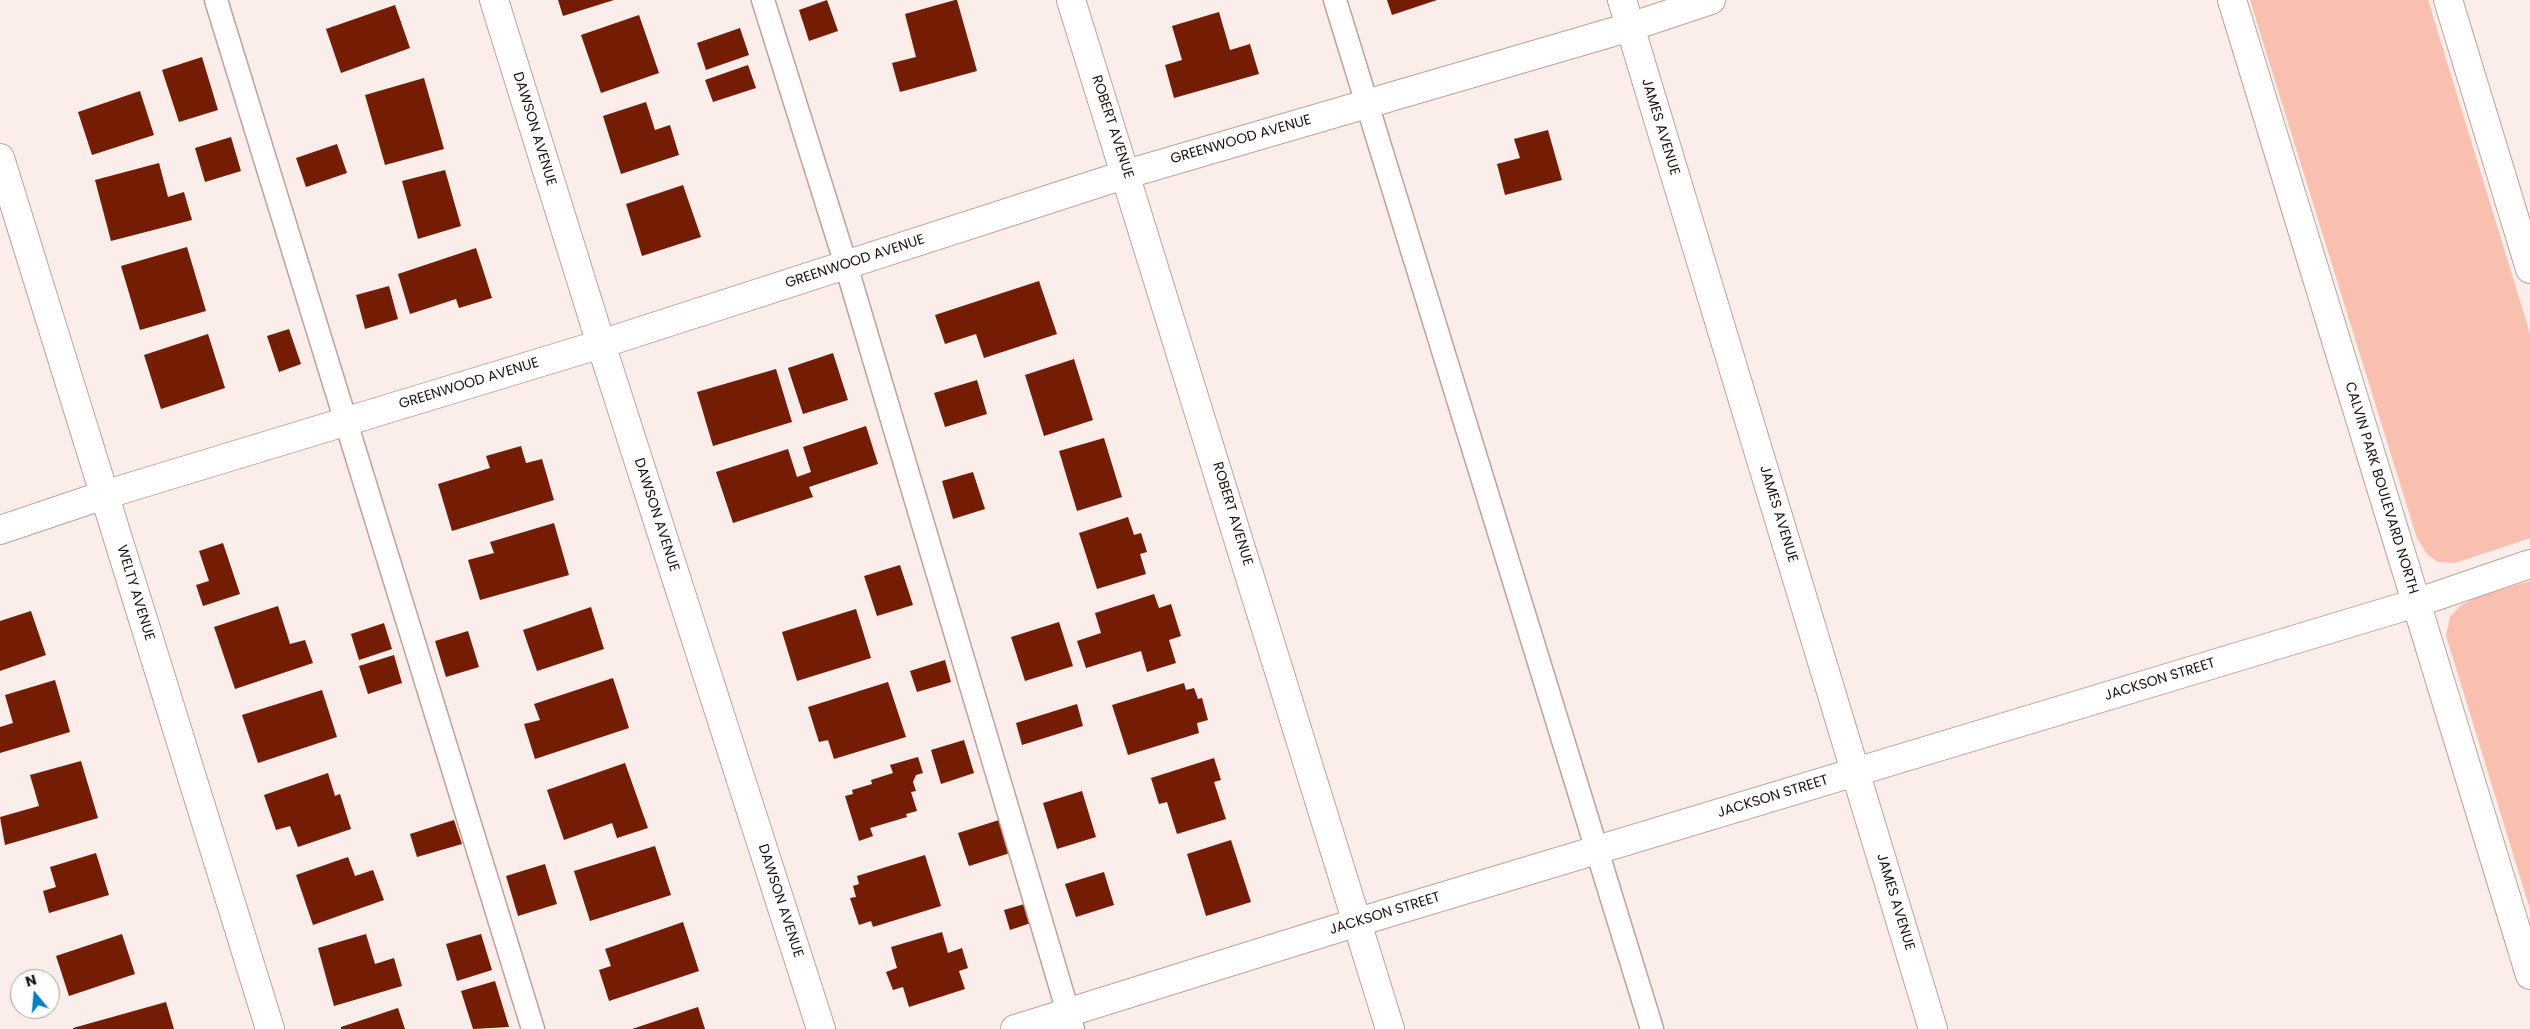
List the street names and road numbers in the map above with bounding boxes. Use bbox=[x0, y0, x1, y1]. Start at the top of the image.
street label: DAWSON AVENUE bbox=[509, 70, 559, 188]
street label: ROBERT AVENUE bbox=[1087, 73, 1137, 181]
street label: JAMES AVENUE bbox=[1637, 76, 1683, 178]
street label: GREENWOOD AVENUE bbox=[1169, 112, 1313, 168]
street label: GREENWOOD AVENUE bbox=[783, 232, 927, 292]
street label: GREENWOOD AVENUE bbox=[397, 355, 541, 413]
street label: CALVIN PARK BOULEVARD NORTH bbox=[2341, 380, 2421, 596]
street label: DAWSON AVENUE bbox=[630, 456, 682, 574]
street label: ROBERT AVENUE bbox=[1208, 460, 1256, 568]
street label: JAMES AVENUE bbox=[1755, 463, 1801, 565]
street label: WELTY AVENUE bbox=[113, 543, 157, 643]
street label: JACKSON STREET bbox=[2103, 655, 2217, 705]
street label: JACKSON STREET bbox=[1716, 772, 1830, 822]
street label: DAWSON AVENUE bbox=[754, 842, 806, 960]
street label: JAMES AVENUE bbox=[1872, 851, 1918, 953]
street label: JACKSON STREET bbox=[1328, 889, 1442, 939]

